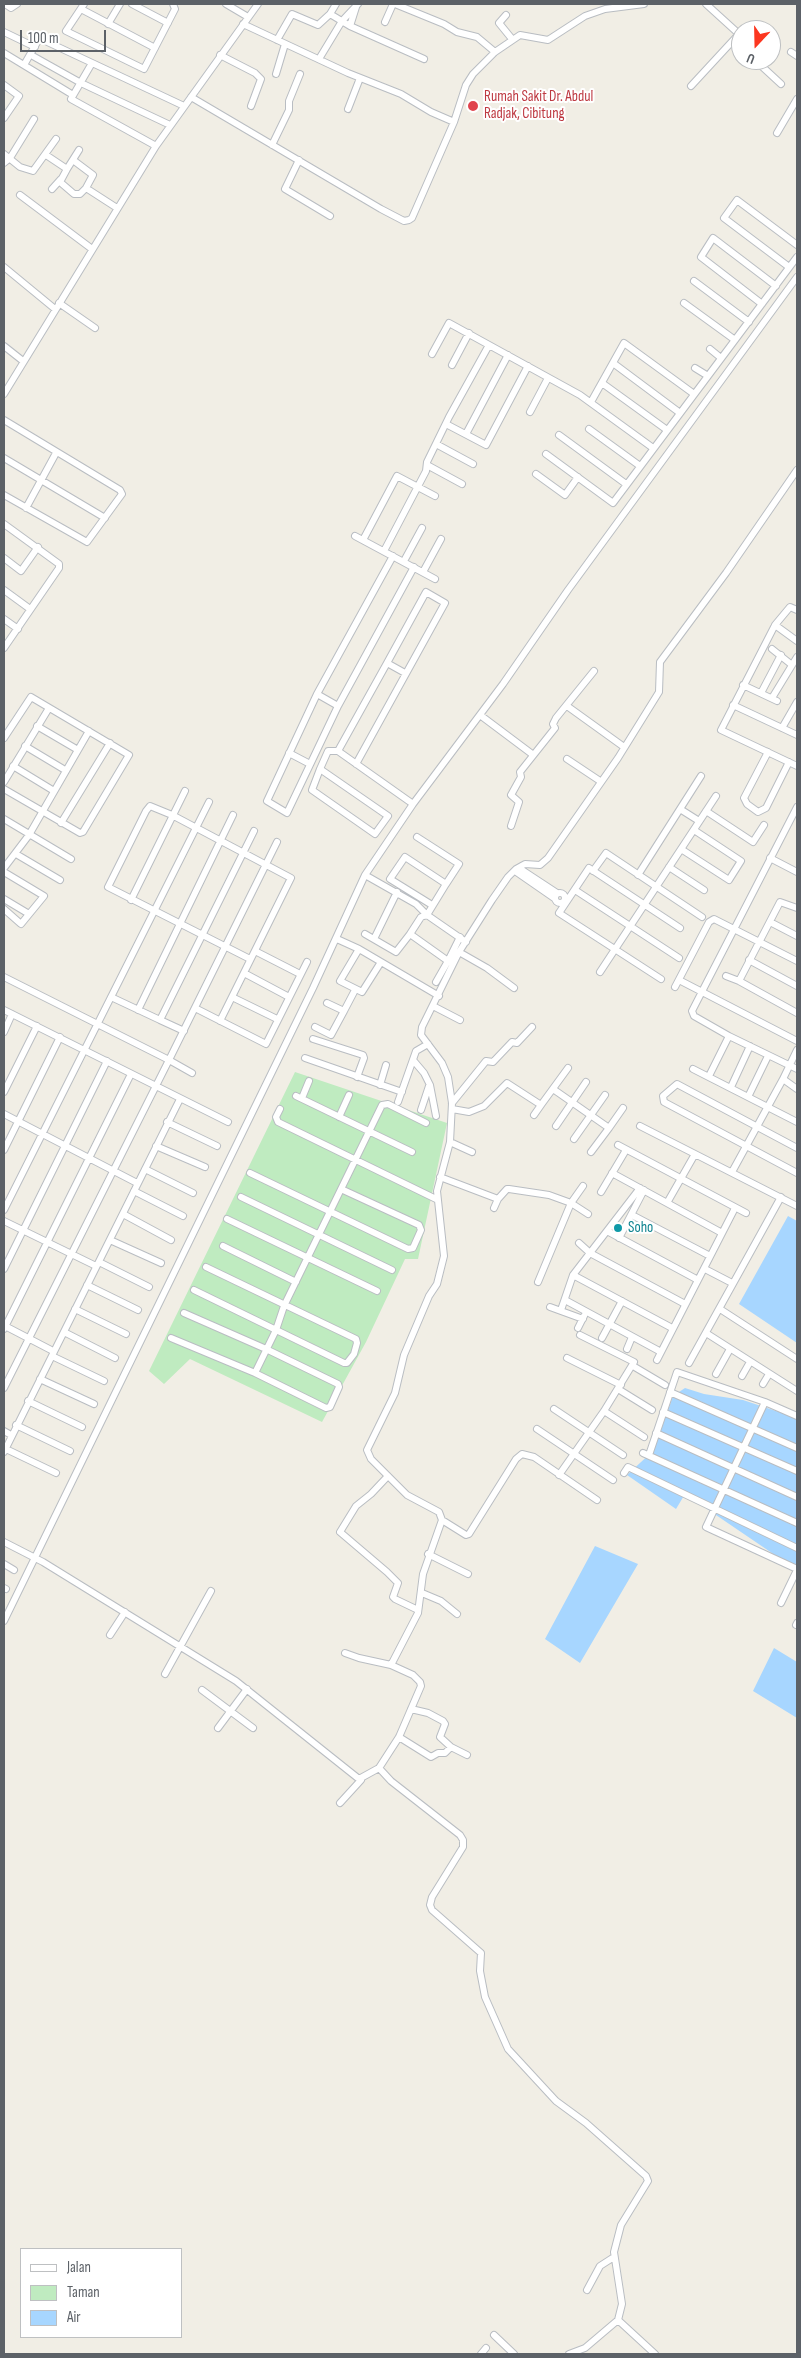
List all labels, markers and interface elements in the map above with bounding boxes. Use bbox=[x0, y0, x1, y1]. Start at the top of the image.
scale bar bbox=[22, 20, 109, 52]
north arrow bbox=[731, 20, 781, 70]
text: 100 m bbox=[28, 29, 59, 48]
text: U bbox=[744, 49, 757, 68]
place label: Rumah Sakit Dr. Abdul Radjak, Cibitung bbox=[484, 88, 593, 123]
marker: Rumah Sakit Dr. Abdul Radjak, Cibitung bbox=[466, 99, 480, 113]
place label: Soho bbox=[628, 1219, 653, 1237]
marker: Soho bbox=[612, 1222, 624, 1234]
legend bbox=[20, 2248, 182, 2338]
text: Jalan bbox=[67, 2258, 91, 2277]
text: Taman bbox=[67, 2283, 100, 2302]
text: Air bbox=[67, 2308, 81, 2327]

